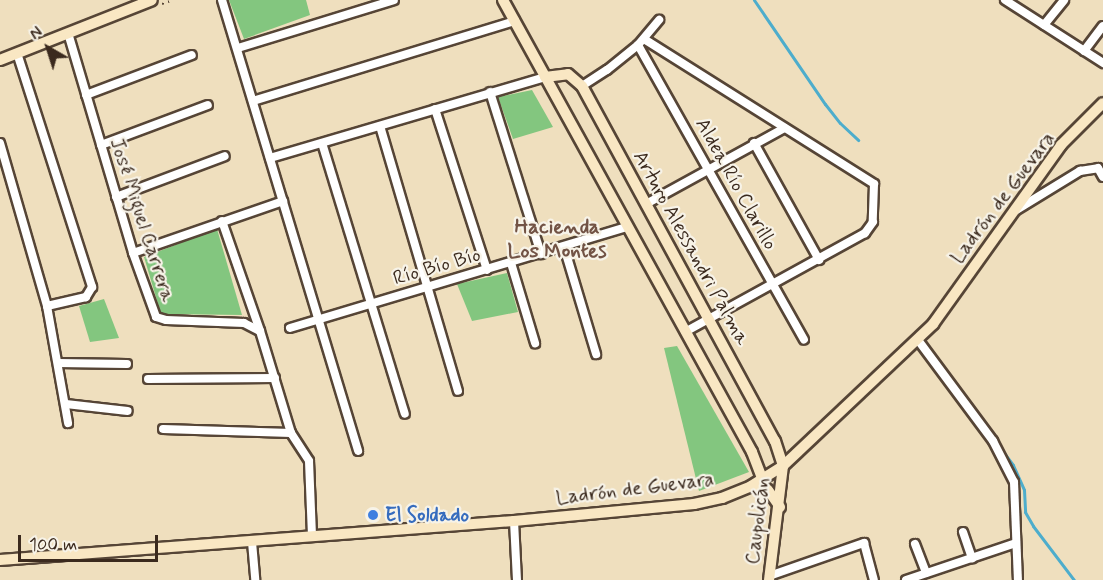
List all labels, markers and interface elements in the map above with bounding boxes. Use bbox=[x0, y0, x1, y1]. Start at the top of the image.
north arrow bbox=[18, 18, 78, 78]
text: N bbox=[26, 22, 47, 45]
street label: Aldea Río Clarillo bbox=[690, 114, 782, 254]
street label: Ladrón de Guevara bbox=[944, 126, 1062, 270]
street label: José Miguel Carrera bbox=[104, 135, 180, 305]
street label: Arturo Alessandri Palma bbox=[628, 148, 754, 348]
district label: Hacienda Los Montes bbox=[505, 214, 609, 264]
street label: Río Bío Bío bbox=[390, 243, 484, 291]
street label: Ladrón de Guevara bbox=[553, 467, 717, 511]
street label: Caupolicán bbox=[741, 476, 775, 566]
place label: El Soldado bbox=[385, 503, 469, 527]
marker: El Soldado bbox=[366, 508, 380, 522]
scale bar bbox=[21, 523, 160, 561]
text: 100 m bbox=[29, 533, 77, 557]

